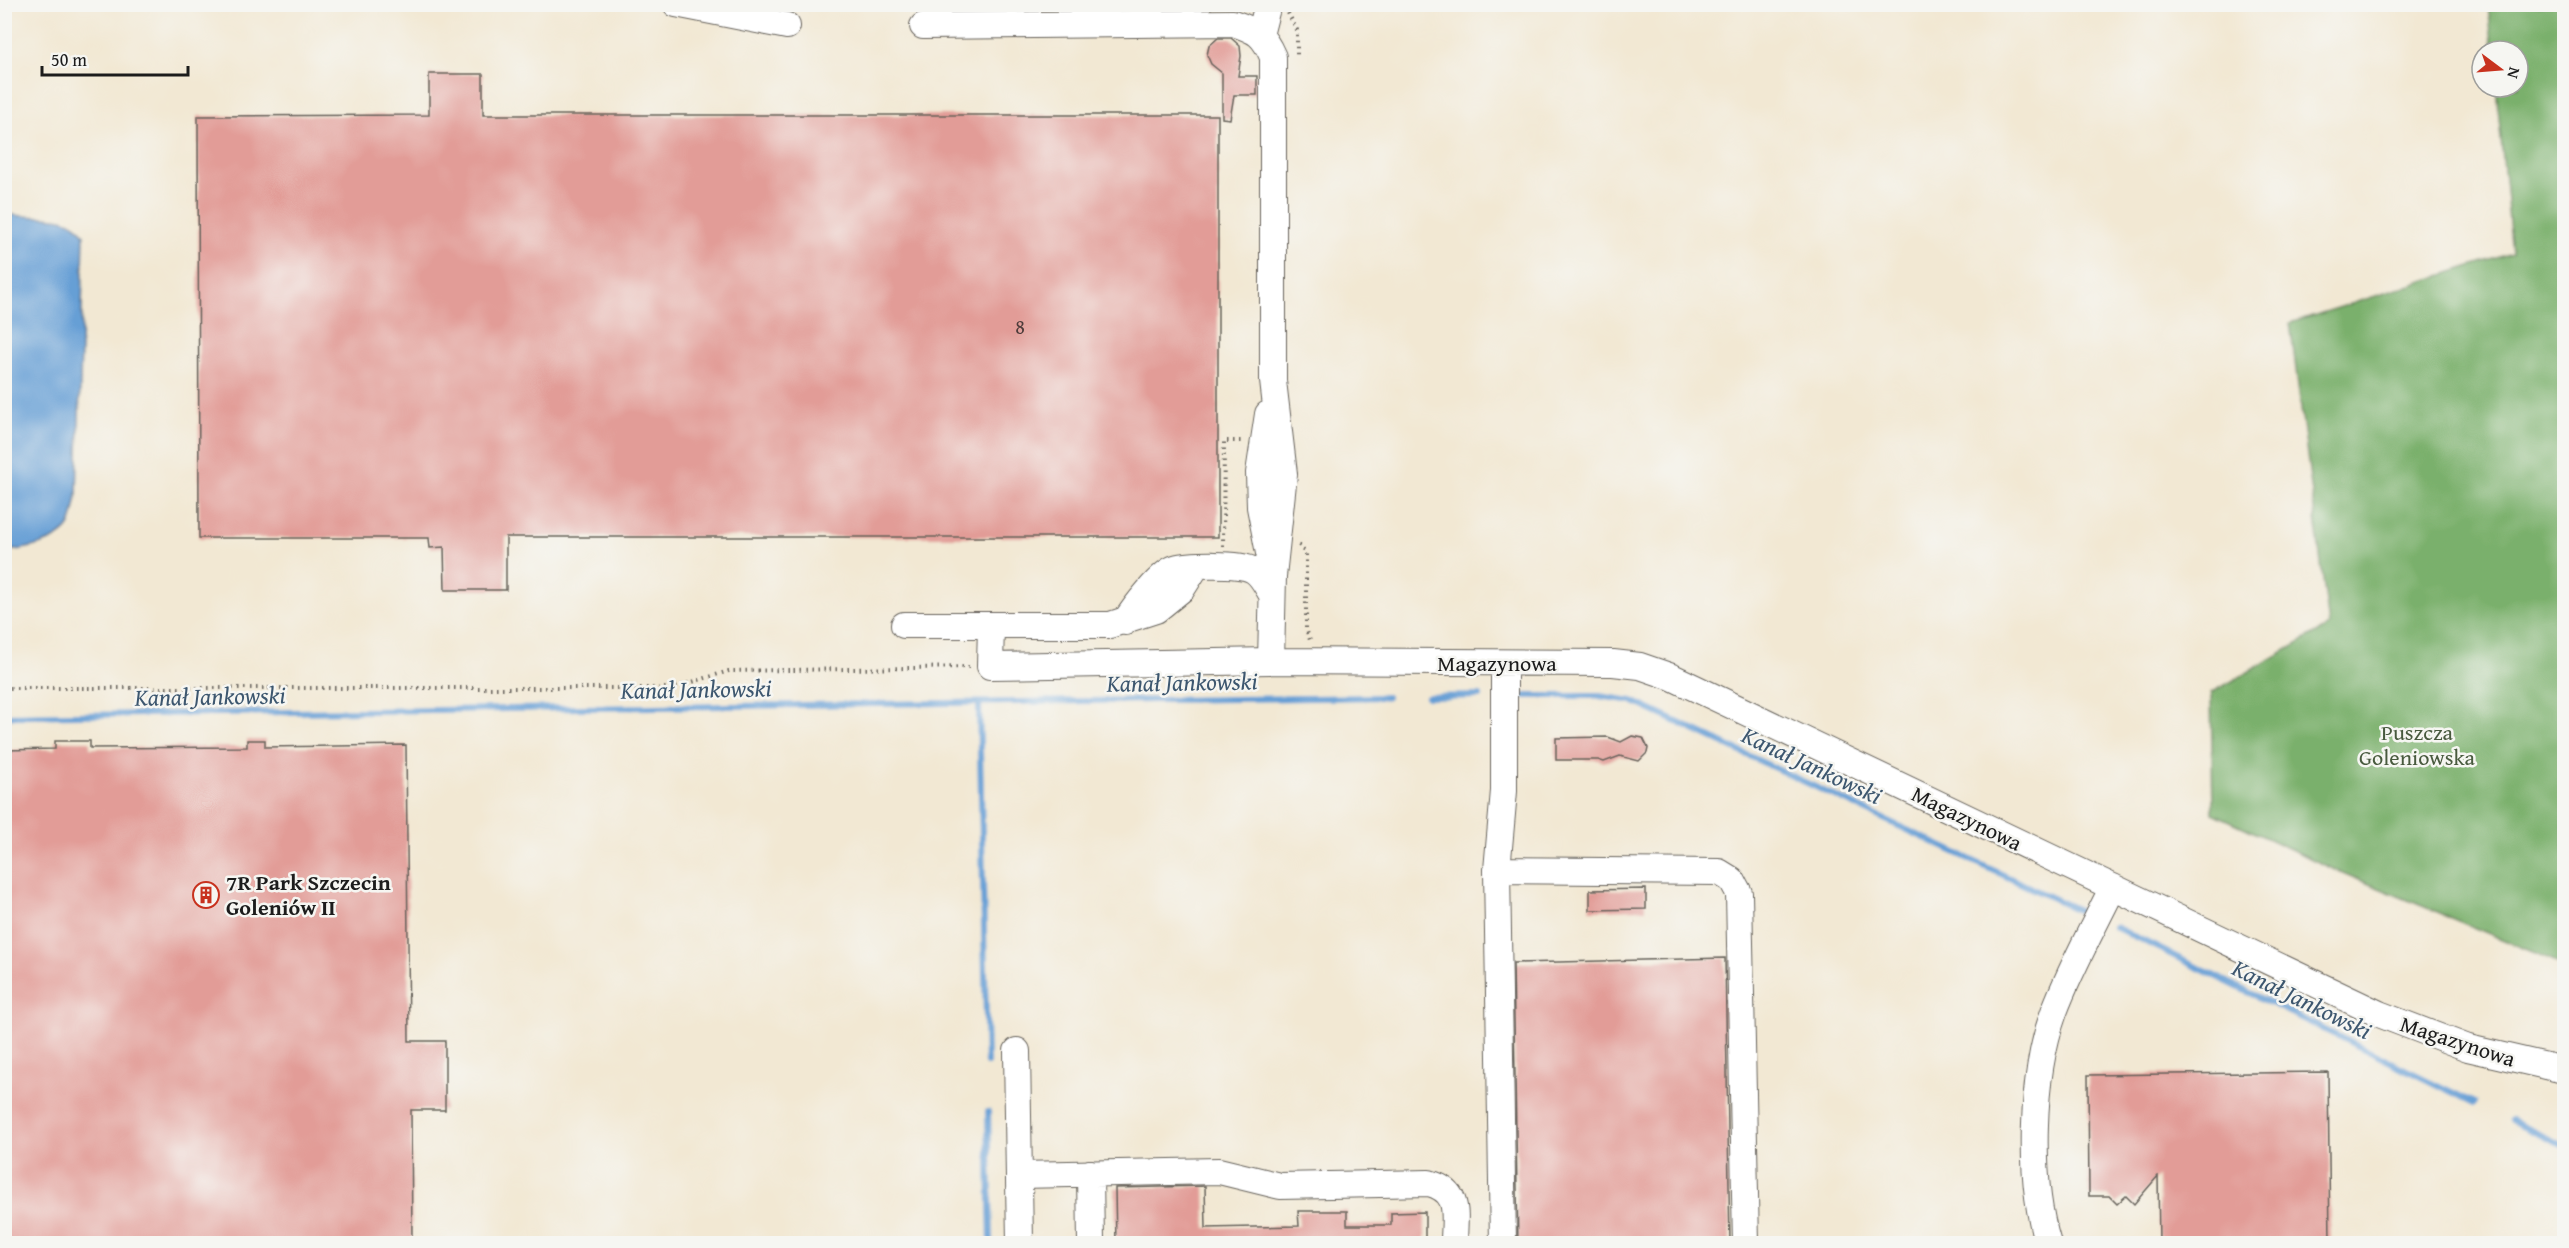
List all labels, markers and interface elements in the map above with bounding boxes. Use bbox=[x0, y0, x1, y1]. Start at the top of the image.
scale bar bbox=[42, 39, 188, 77]
north arrow bbox=[2470, 39, 2530, 99]
text: 50 m bbox=[51, 46, 87, 73]
text: N bbox=[2501, 65, 2527, 82]
house number: 8 bbox=[1015, 312, 1025, 341]
street label: Magazynowa bbox=[1437, 647, 1557, 679]
water label: Kanał Jankowski bbox=[1105, 663, 1258, 701]
water label: Kanał Jankowski bbox=[619, 670, 772, 708]
water label: Kanał Jankowski bbox=[133, 677, 286, 715]
park label: Puszcza Goleniowska bbox=[2359, 716, 2476, 773]
water label: Kanał Jankowski bbox=[1735, 717, 1888, 813]
street label: Magazynowa bbox=[1906, 777, 2028, 859]
place label: 7R Park Szczecin Goleniów II bbox=[226, 866, 391, 923]
building icon: 7R Park Szczecin Goleniów II bbox=[191, 880, 221, 910]
water label: Kanał Jankowski bbox=[2226, 950, 2378, 1048]
street label: Magazynowa bbox=[2396, 1007, 2520, 1075]

